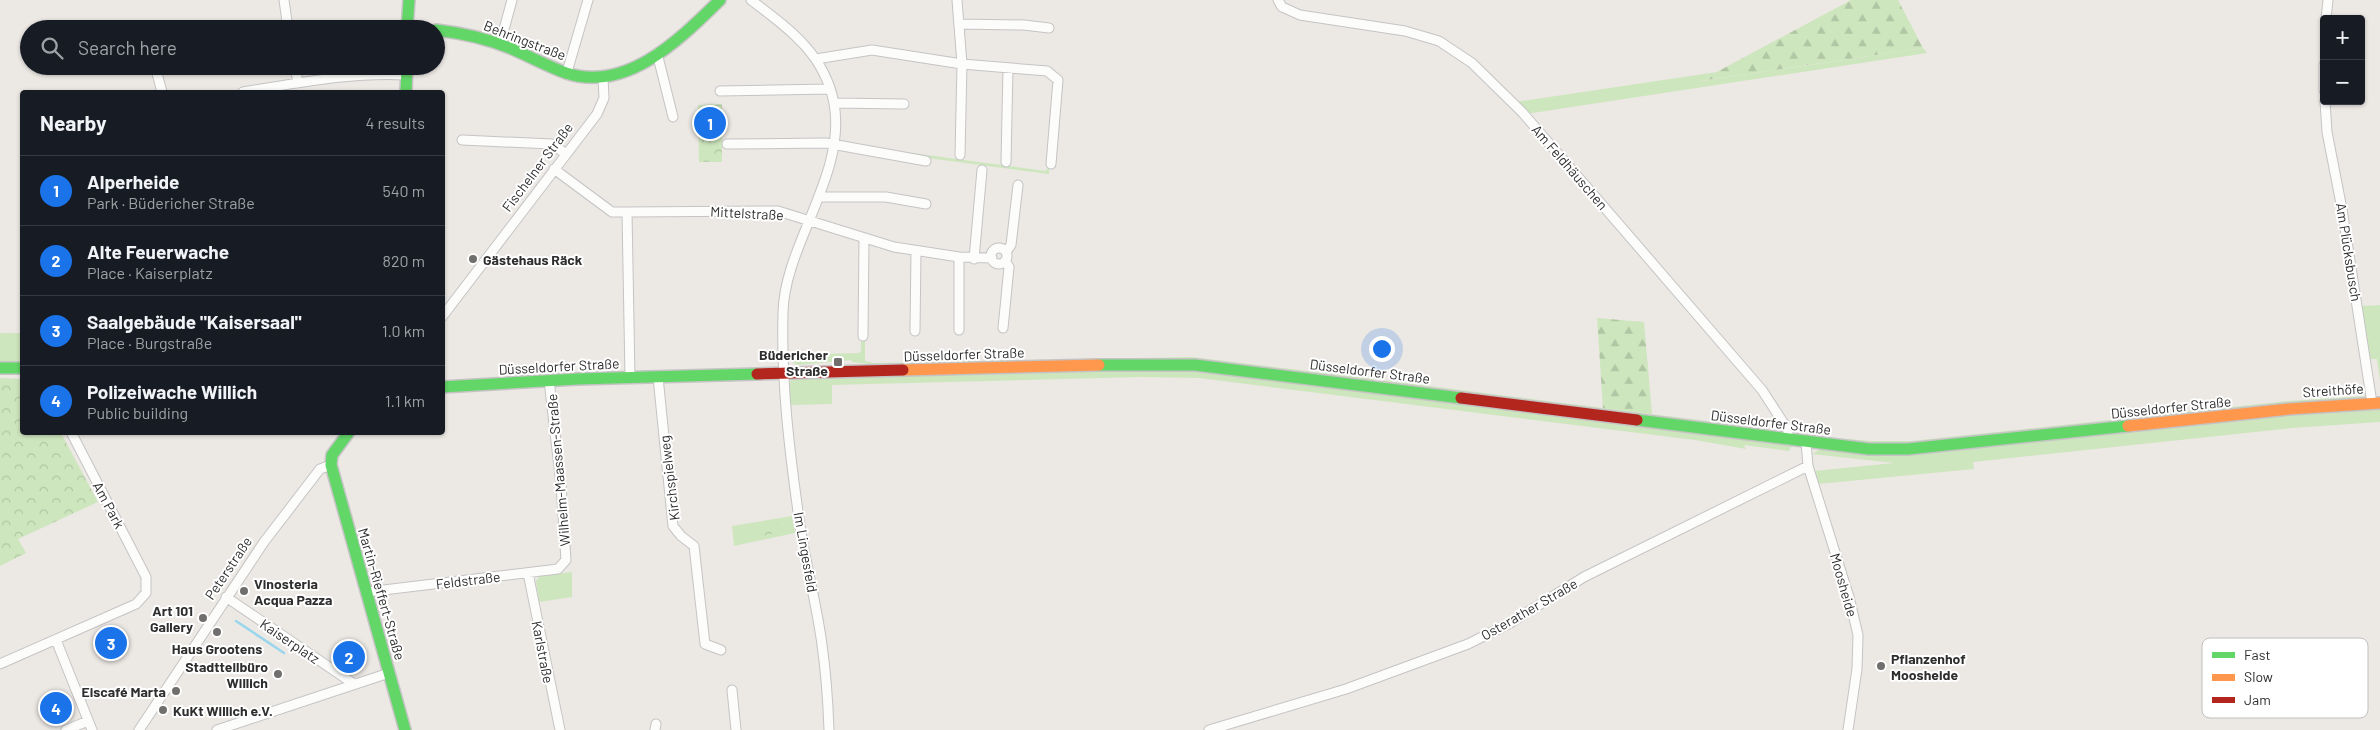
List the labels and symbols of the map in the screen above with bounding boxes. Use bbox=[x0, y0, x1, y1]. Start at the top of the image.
street label: Behringstraße bbox=[481, 17, 569, 63]
pin: 1 bbox=[694, 104, 726, 142]
street label: Fischelner Straße bbox=[498, 119, 576, 215]
street label: Am Feldhäuschen bbox=[1528, 121, 1612, 213]
street label: Am Plücksbusch bbox=[2333, 201, 2365, 303]
street label: Mittelstraße bbox=[710, 203, 784, 223]
place label: Gästehaus Räck bbox=[483, 251, 583, 268]
marker: Gästehaus Räck bbox=[467, 253, 479, 265]
your location bbox=[1369, 336, 1395, 362]
street label: Düsseldorfer Straße bbox=[903, 343, 1025, 365]
place label: Büdericher Straße bbox=[759, 346, 829, 379]
street label: Düsseldorfer Straße bbox=[498, 354, 620, 378]
street label: Düsseldorfer Straße bbox=[1309, 355, 1431, 387]
marker: Büdericher Straße bbox=[832, 356, 844, 368]
street label: Streithöfe bbox=[2302, 379, 2364, 401]
street label: Düsseldorfer Straße bbox=[2110, 392, 2232, 422]
street label: Wilhelm-Maassen-Straße bbox=[543, 393, 573, 547]
street label: Düsseldorfer Straße bbox=[1710, 406, 1832, 438]
street label: Kirchspielweg bbox=[655, 435, 683, 521]
street label: Am Park bbox=[90, 479, 128, 531]
street label: Im Lingesfeld bbox=[791, 511, 821, 593]
street label: Martin-Rieffert-Straße bbox=[355, 526, 409, 662]
street label: Peterstraße bbox=[201, 533, 255, 603]
street label: Moosheide bbox=[1827, 551, 1861, 619]
street label: Feldstraße bbox=[435, 568, 501, 592]
street label: Osterather Straße bbox=[1478, 574, 1580, 644]
place label: Vinosteria Acqua Pazza bbox=[254, 575, 332, 608]
marker: Vinosteria Acqua Pazza bbox=[238, 585, 250, 597]
place label: Art 101 Gallery bbox=[150, 602, 193, 635]
marker: Art 101 Gallery bbox=[197, 612, 209, 624]
street label: Kaiserplatz bbox=[257, 615, 323, 667]
street label: Karlstraße bbox=[529, 619, 557, 685]
pin: 3 bbox=[95, 624, 127, 662]
marker: Haus Grootens bbox=[211, 626, 223, 638]
pin: 2 bbox=[333, 638, 365, 676]
legend bbox=[2202, 638, 2368, 718]
place label: Haus Grootens bbox=[172, 640, 262, 657]
text: Fast bbox=[2244, 646, 2270, 663]
place label: Pflanzenhof Moosheide bbox=[1891, 650, 1966, 683]
place label: Stadtteilbüro Willich bbox=[185, 658, 268, 691]
marker: Pflanzenhof Moosheide bbox=[1875, 660, 1887, 672]
marker: Stadtteilbüro Willich bbox=[272, 668, 284, 680]
text: Slow bbox=[2244, 668, 2273, 685]
place label: Eiscafé Marta bbox=[82, 683, 166, 700]
marker: Eiscafé Marta bbox=[170, 685, 182, 697]
pin: 4 bbox=[40, 689, 72, 727]
text: Jam bbox=[2244, 691, 2271, 708]
place label: KuKt Willich e.V. bbox=[173, 702, 273, 719]
marker: KuKt Willich e.V. bbox=[157, 704, 169, 716]

